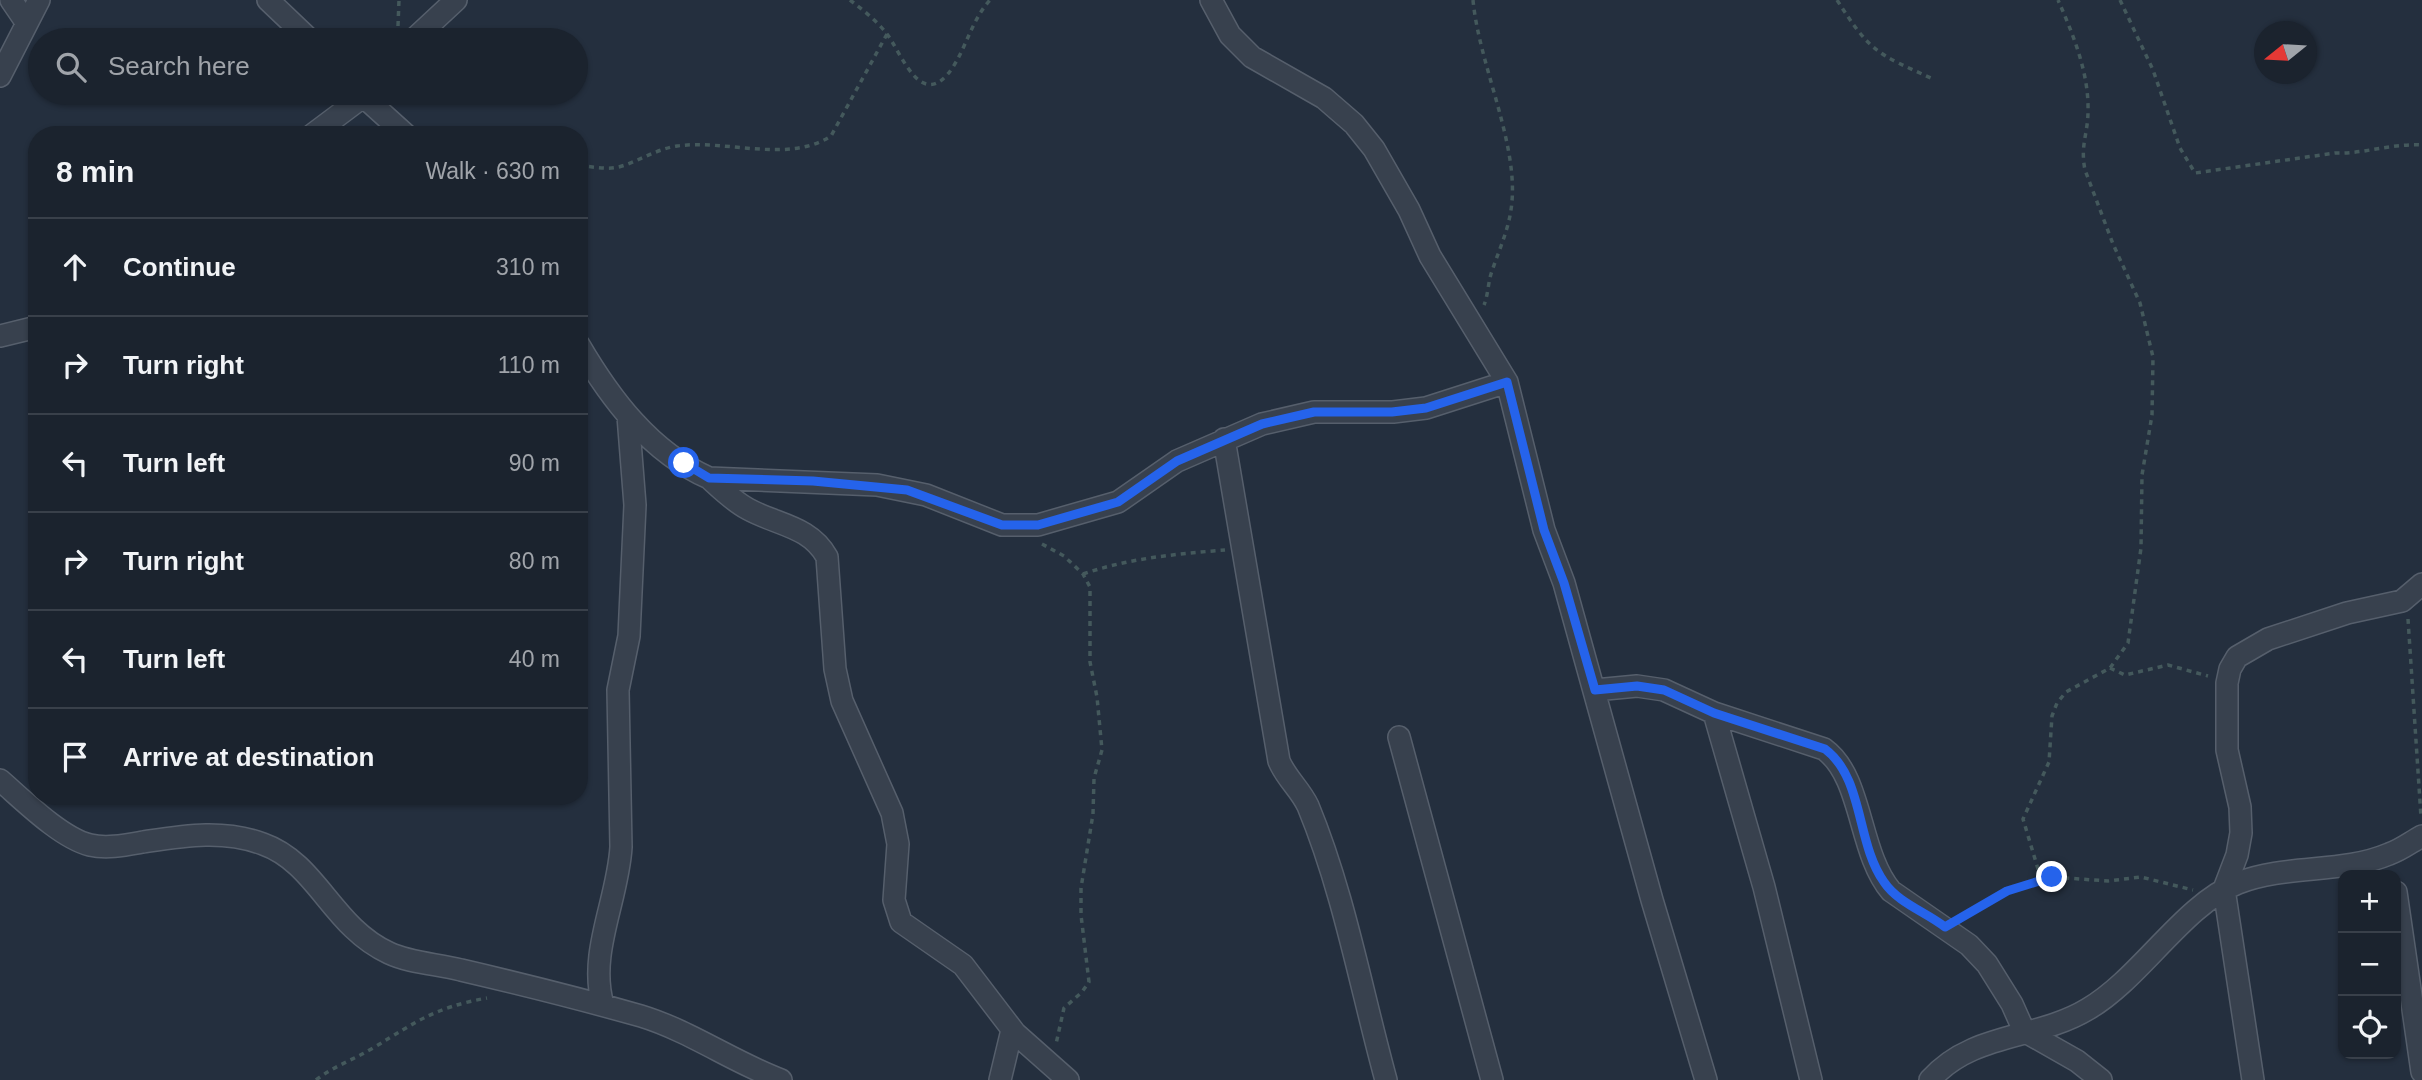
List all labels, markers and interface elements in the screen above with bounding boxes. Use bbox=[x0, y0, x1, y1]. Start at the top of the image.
north arrow bbox=[2254, 21, 2317, 84]
search box bbox=[28, 28, 588, 105]
icon: search bbox=[52, 48, 90, 86]
text: Search here bbox=[108, 51, 250, 81]
text: 8 min bbox=[56, 155, 134, 188]
text: Walk · 630 m bbox=[425, 158, 560, 184]
icon: ahead bbox=[56, 248, 94, 286]
text: Continue bbox=[123, 252, 236, 282]
text: 310 m bbox=[496, 254, 560, 280]
icon: right bbox=[56, 346, 94, 384]
text: Turn right bbox=[123, 350, 244, 380]
text: 110 m bbox=[498, 352, 560, 378]
icon: left bbox=[56, 444, 94, 482]
route start bbox=[668, 447, 699, 478]
text: Turn left bbox=[123, 448, 225, 478]
text: 90 m bbox=[509, 450, 560, 476]
icon: right bbox=[56, 542, 94, 580]
text: Turn right bbox=[123, 546, 244, 576]
text: 80 m bbox=[509, 548, 560, 574]
icon: left bbox=[56, 640, 94, 678]
text: Turn left bbox=[123, 644, 225, 674]
text: 40 m bbox=[509, 646, 560, 672]
icon: arrive bbox=[56, 738, 94, 776]
text: Arrive at destination bbox=[123, 742, 374, 772]
route end bbox=[2036, 861, 2067, 892]
map controls bbox=[2338, 870, 2401, 1059]
button: + bbox=[2338, 870, 2401, 933]
button: − bbox=[2338, 933, 2401, 996]
button: locate bbox=[2338, 996, 2401, 1059]

